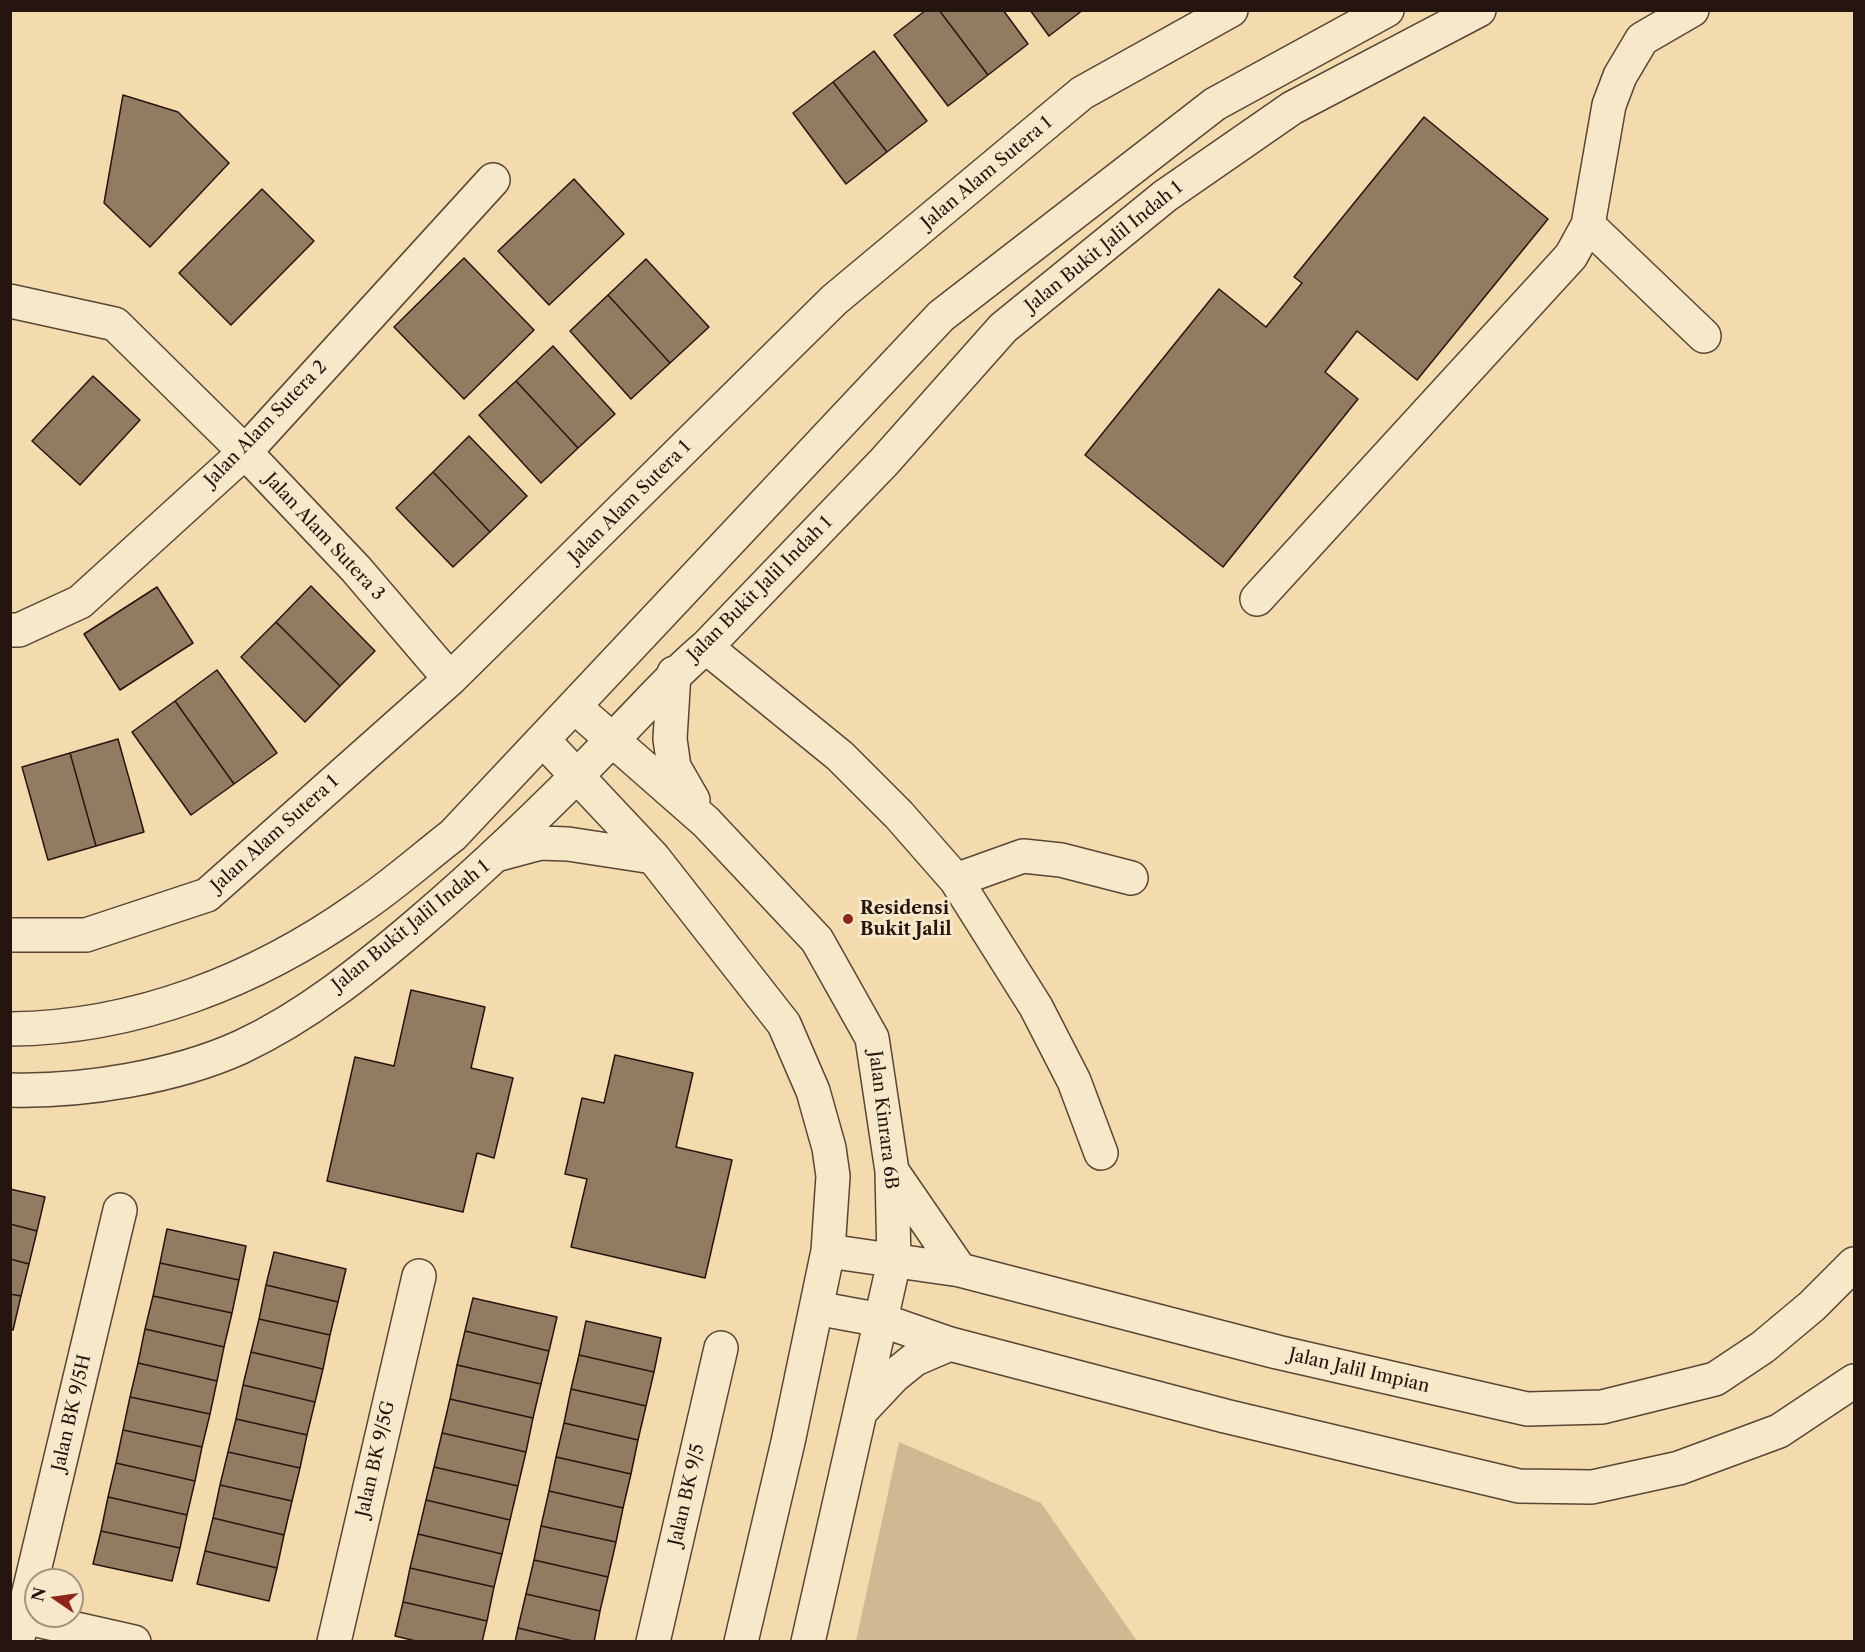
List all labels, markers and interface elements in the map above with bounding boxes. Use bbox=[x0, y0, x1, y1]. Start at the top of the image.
street label: Jalan Alam Sutera 1 bbox=[917, 112, 1057, 234]
street label: Jalan Bukit Jalil Indah 1 bbox=[1021, 177, 1187, 317]
street label: Jalan Alam Sutera 2 bbox=[200, 357, 332, 491]
street label: Jalan Alam Sutera 1 bbox=[564, 436, 696, 568]
street label: Jalan Alam Sutera 3 bbox=[259, 469, 389, 605]
street label: Jalan Bukit Jalil Indah 1 bbox=[683, 512, 837, 666]
street label: Jalan Alam Sutera 1 bbox=[207, 771, 343, 897]
street label: Jalan Bukit Jalil Indah 1 bbox=[328, 856, 494, 996]
place label: Residensi Bukit Jalil bbox=[860, 898, 952, 940]
marker: Residensi Bukit Jalil bbox=[841, 912, 855, 926]
street label: Jalan Kinrara 6B bbox=[864, 1050, 902, 1190]
street label: Jalan Jalil Impian bbox=[1286, 1344, 1432, 1398]
street label: Jalan BK 9/5H bbox=[48, 1352, 96, 1474]
street label: Jalan BK 9/5G bbox=[352, 1399, 400, 1519]
street label: Jalan BK 9/5 bbox=[665, 1442, 709, 1548]
north arrow bbox=[24, 1568, 84, 1628]
text: N bbox=[27, 1585, 50, 1603]

